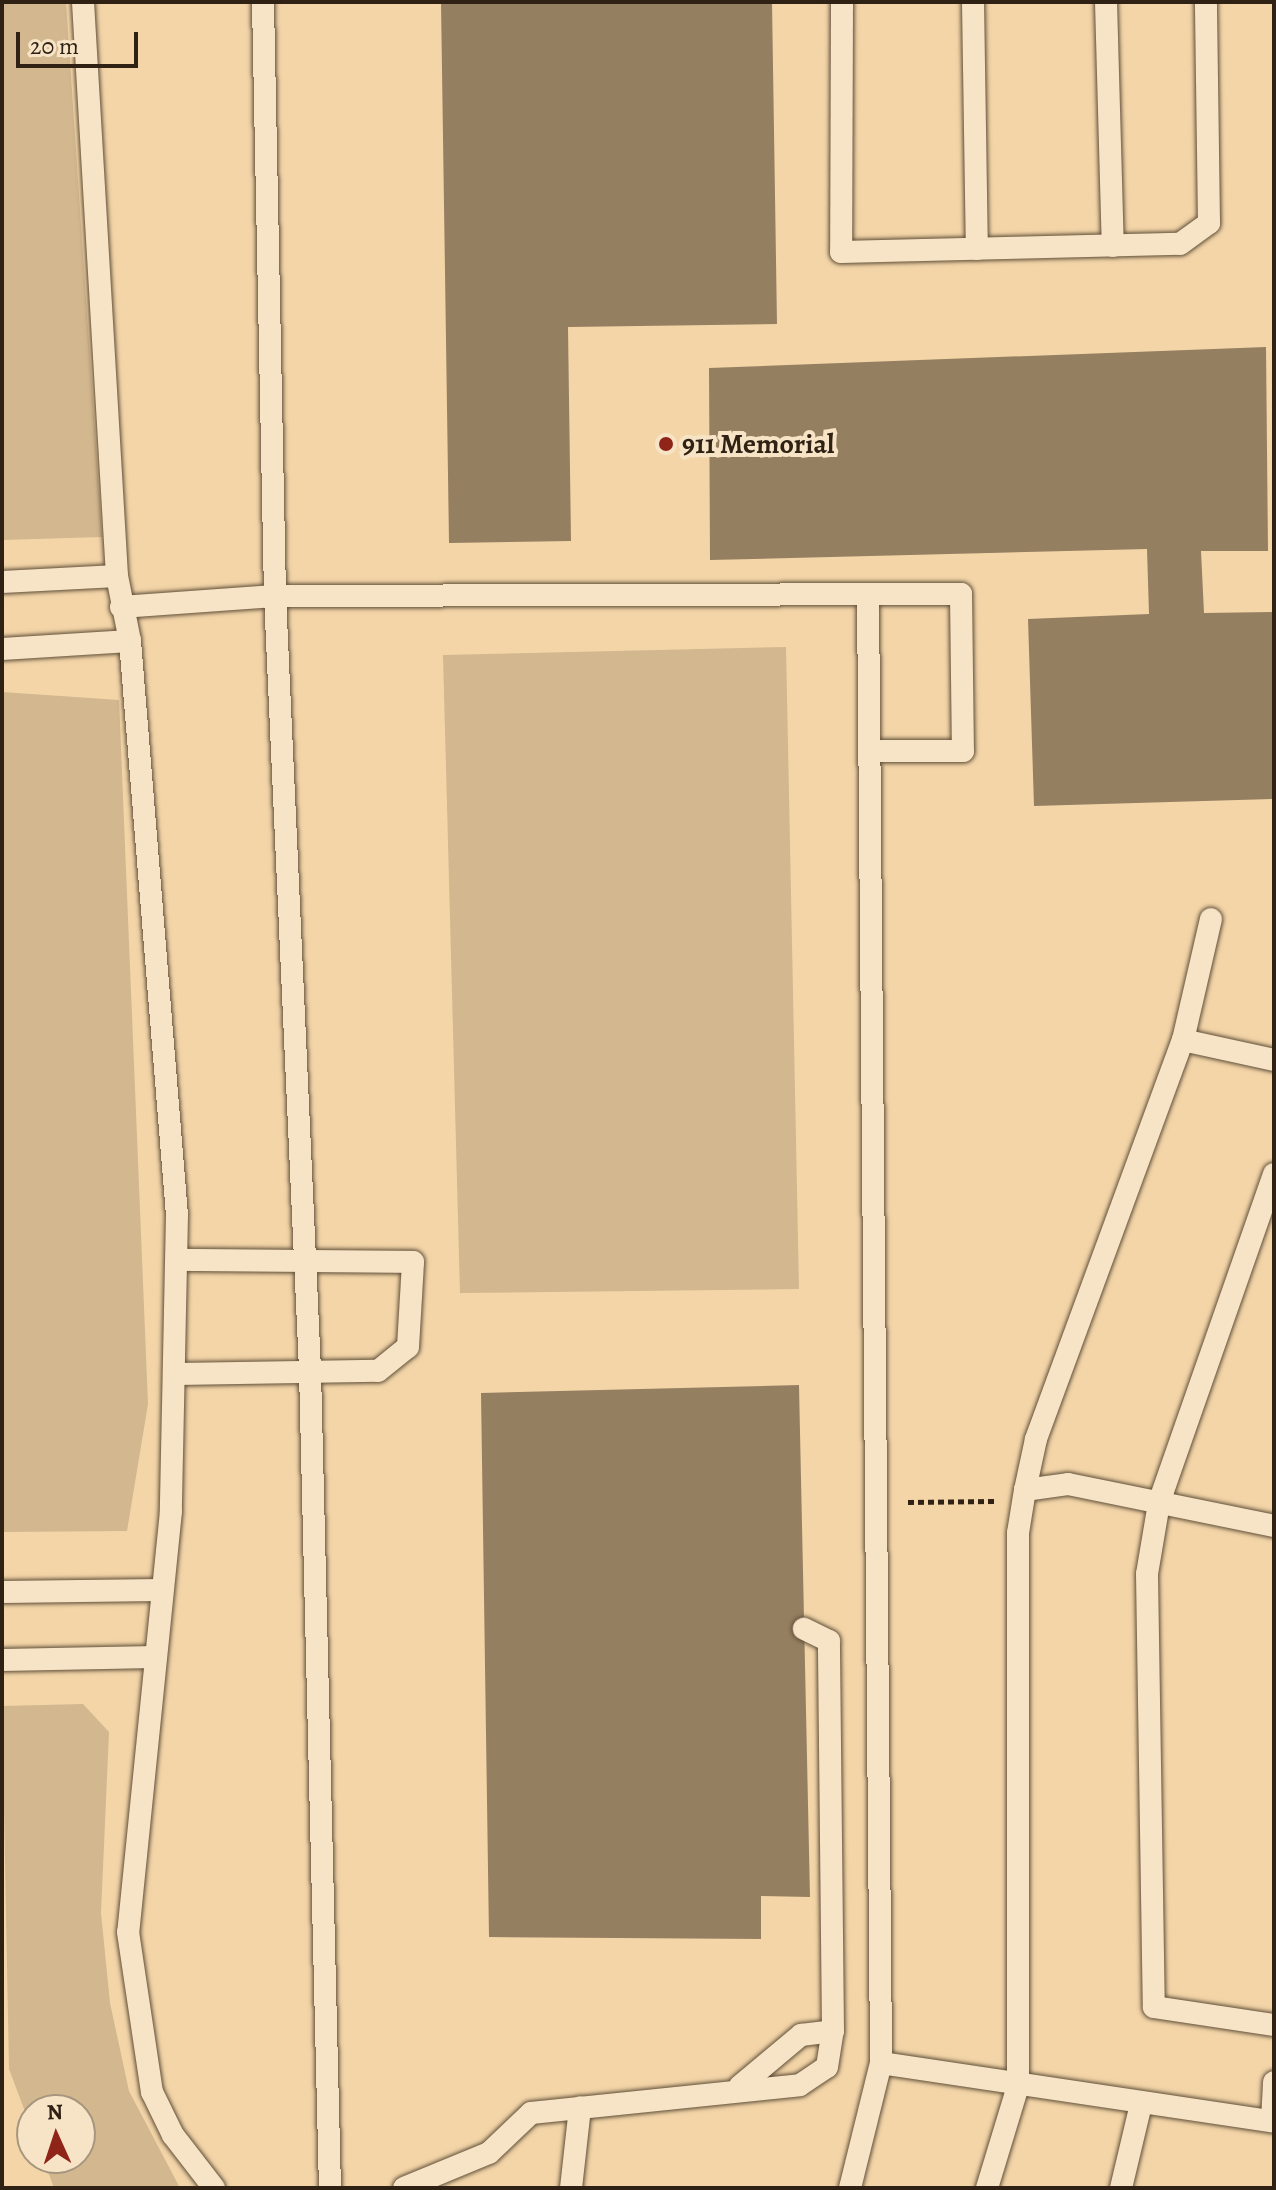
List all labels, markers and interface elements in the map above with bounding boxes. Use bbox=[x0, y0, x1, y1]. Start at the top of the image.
scale bar bbox=[20, 16, 142, 66]
text: 20 m bbox=[30, 30, 79, 62]
place label: 911 Memorial bbox=[682, 427, 834, 461]
marker: 911 Memorial bbox=[657, 435, 675, 453]
north arrow bbox=[16, 2094, 96, 2174]
text: N bbox=[46, 2097, 64, 2127]

